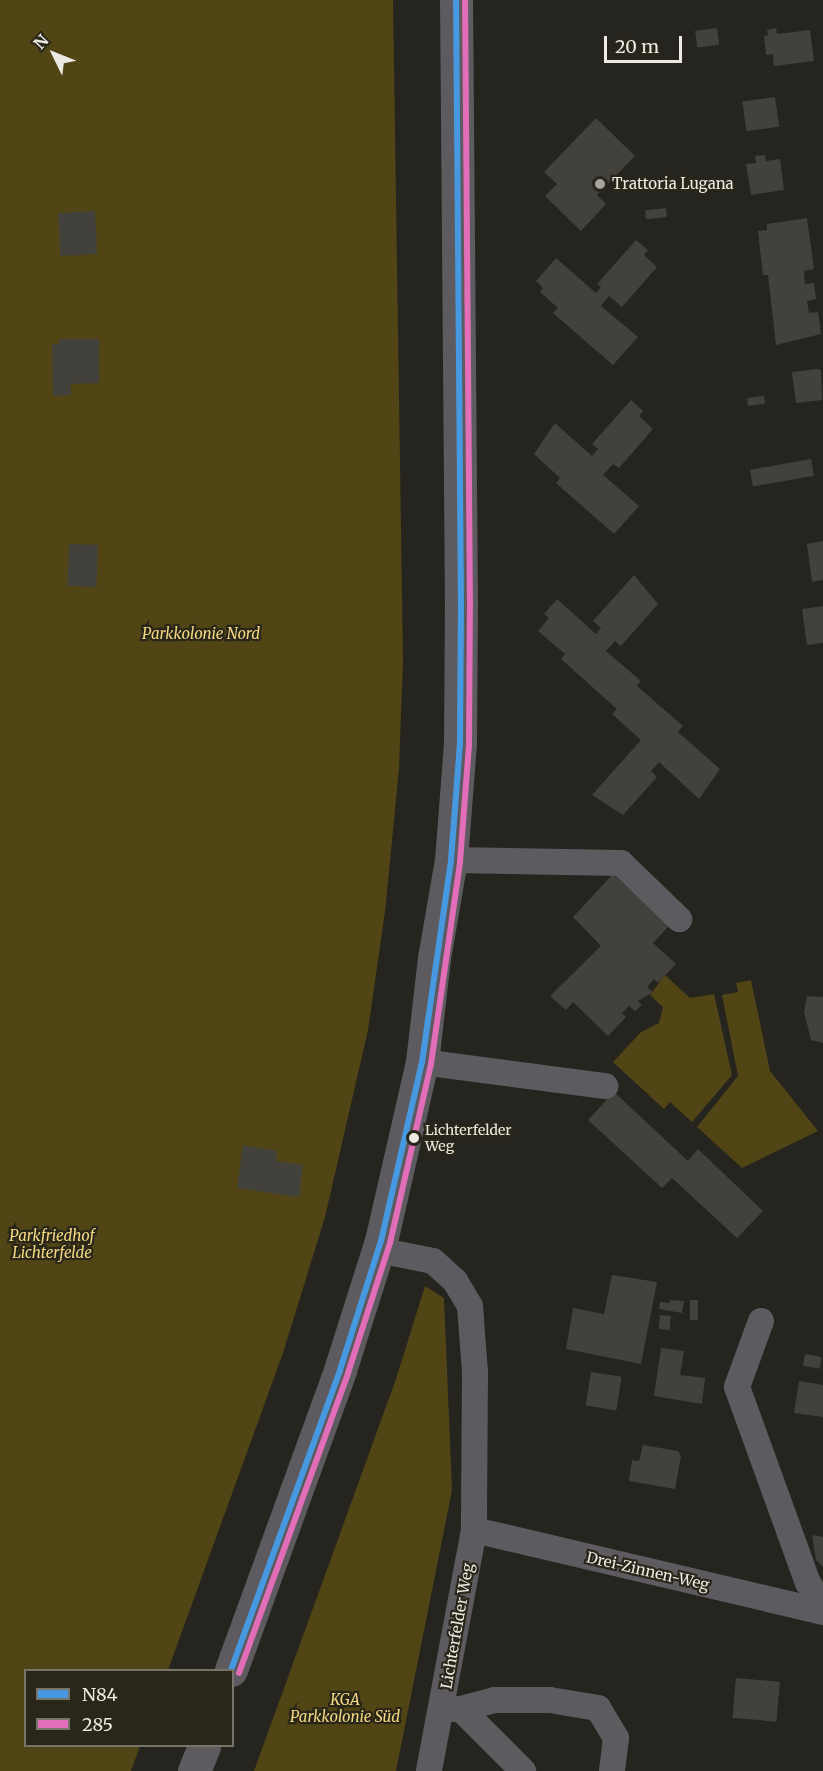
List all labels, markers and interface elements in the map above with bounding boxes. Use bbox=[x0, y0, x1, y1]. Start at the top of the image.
north arrow bbox=[24, 24, 84, 84]
scale bar bbox=[607, 24, 685, 62]
text: N bbox=[29, 30, 52, 53]
text: 20 m bbox=[615, 35, 659, 58]
place label: Trattoria Lugana bbox=[612, 175, 734, 193]
marker: Trattoria Lugana bbox=[593, 177, 607, 191]
park label: Parkkolonie Nord bbox=[142, 625, 260, 643]
place label: Lichterfelder Weg bbox=[425, 1122, 512, 1154]
marker: Lichterfelder Weg bbox=[408, 1132, 420, 1144]
park label: Parkfriedhof Lichterfelde bbox=[9, 1226, 95, 1261]
street label: Drei-Zinnen-Weg bbox=[585, 1548, 711, 1594]
street label: Lichterfelder Weg bbox=[437, 1562, 477, 1690]
legend bbox=[24, 1669, 234, 1747]
text: N84 bbox=[82, 1683, 118, 1706]
park label: KGA Parkkolonie Süd bbox=[290, 1690, 400, 1725]
text: 285 bbox=[82, 1713, 113, 1736]

